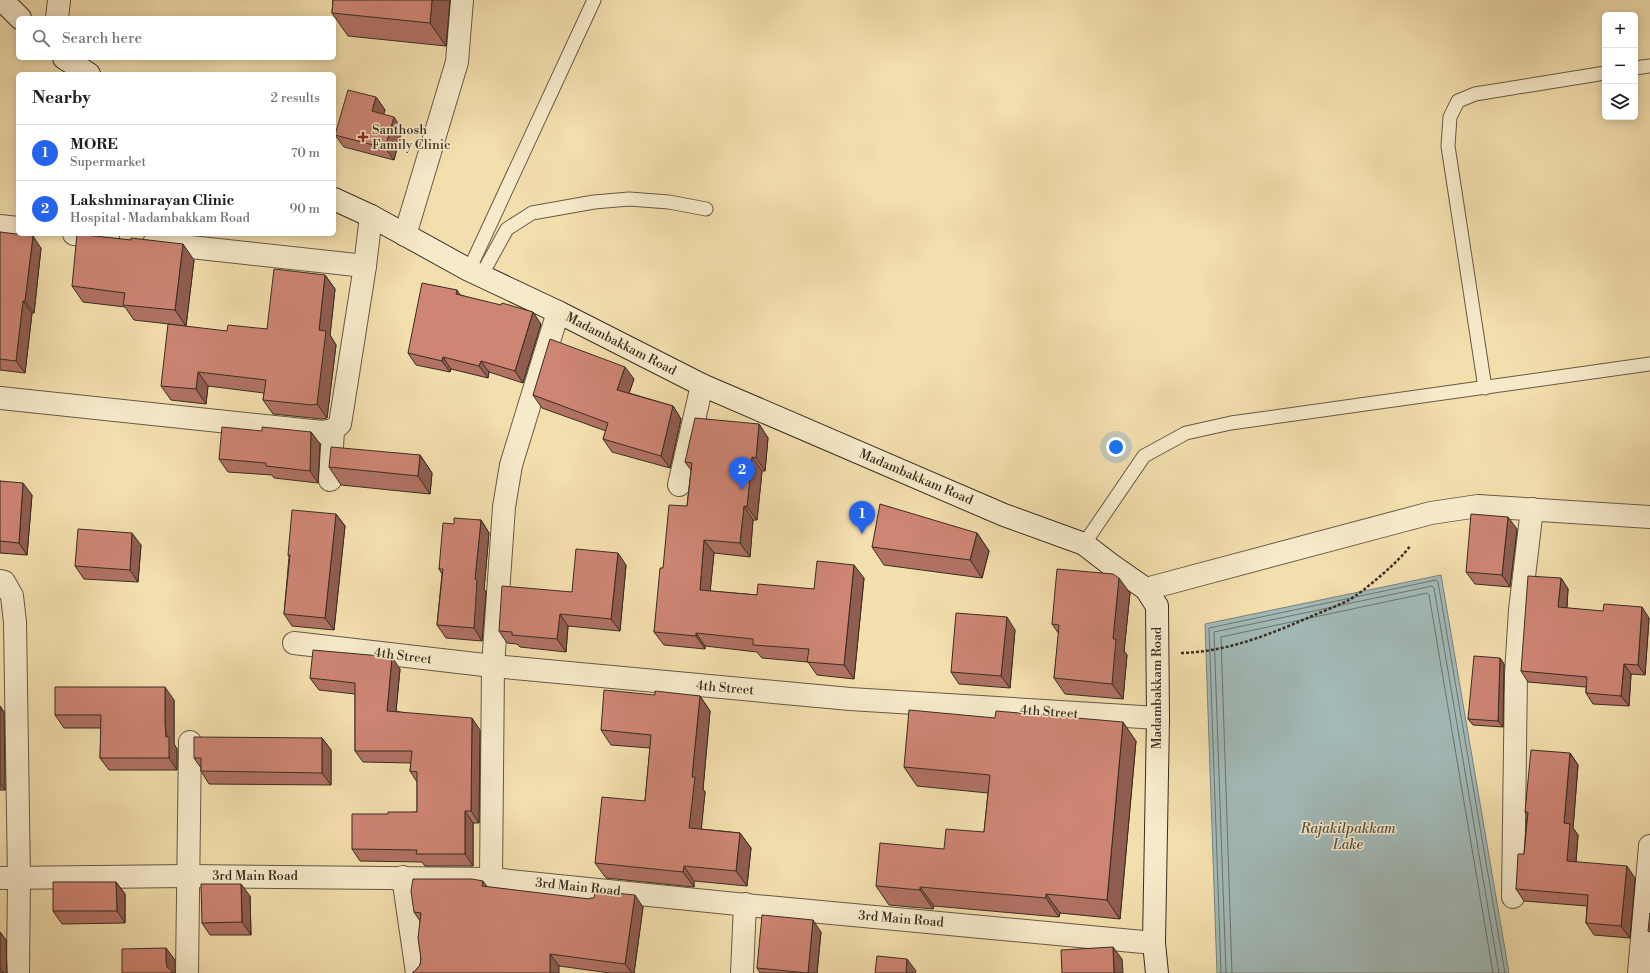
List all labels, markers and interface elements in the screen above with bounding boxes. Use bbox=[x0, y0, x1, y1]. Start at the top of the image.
map controls bbox=[1602, 12, 1638, 120]
button: + bbox=[1602, 12, 1638, 48]
search box bbox=[16, 16, 336, 60]
icon: search bbox=[30, 27, 52, 49]
text: Search here bbox=[62, 29, 142, 48]
button: − bbox=[1602, 48, 1638, 84]
button: layers bbox=[1602, 84, 1638, 120]
text: Nearby bbox=[32, 87, 91, 109]
text: 2 results bbox=[271, 90, 320, 106]
place label: Santhosh Family Clinic bbox=[372, 122, 451, 153]
marker: Santhosh Family Clinic bbox=[357, 131, 369, 143]
text: MORE bbox=[70, 135, 118, 154]
text: 1 bbox=[42, 145, 48, 161]
text: 70 m bbox=[291, 145, 320, 161]
text: Supermarket bbox=[70, 154, 146, 170]
text: Lakshminarayan Clinic bbox=[70, 191, 234, 210]
text: 2 bbox=[41, 201, 49, 217]
text: 90 m bbox=[289, 201, 320, 217]
text: Hospital · Madambakkam Road bbox=[70, 210, 250, 226]
street label: Madambakkam Road bbox=[563, 309, 680, 379]
your location bbox=[1106, 437, 1126, 457]
street label: Madambakkam Road bbox=[857, 446, 976, 508]
pin: 2 bbox=[729, 457, 755, 490]
pin: 1 bbox=[849, 501, 875, 534]
street label: Madambakkam Road bbox=[1149, 626, 1165, 749]
street label: 4th Street bbox=[373, 645, 433, 668]
street label: 4th Street bbox=[695, 677, 755, 699]
street label: 4th Street bbox=[1019, 702, 1079, 722]
water label: Rajakilpakkam Lake bbox=[1299, 820, 1396, 854]
street label: 3rd Main Road bbox=[212, 868, 298, 884]
street label: 3rd Main Road bbox=[535, 875, 622, 899]
street label: 3rd Main Road bbox=[858, 907, 945, 931]

